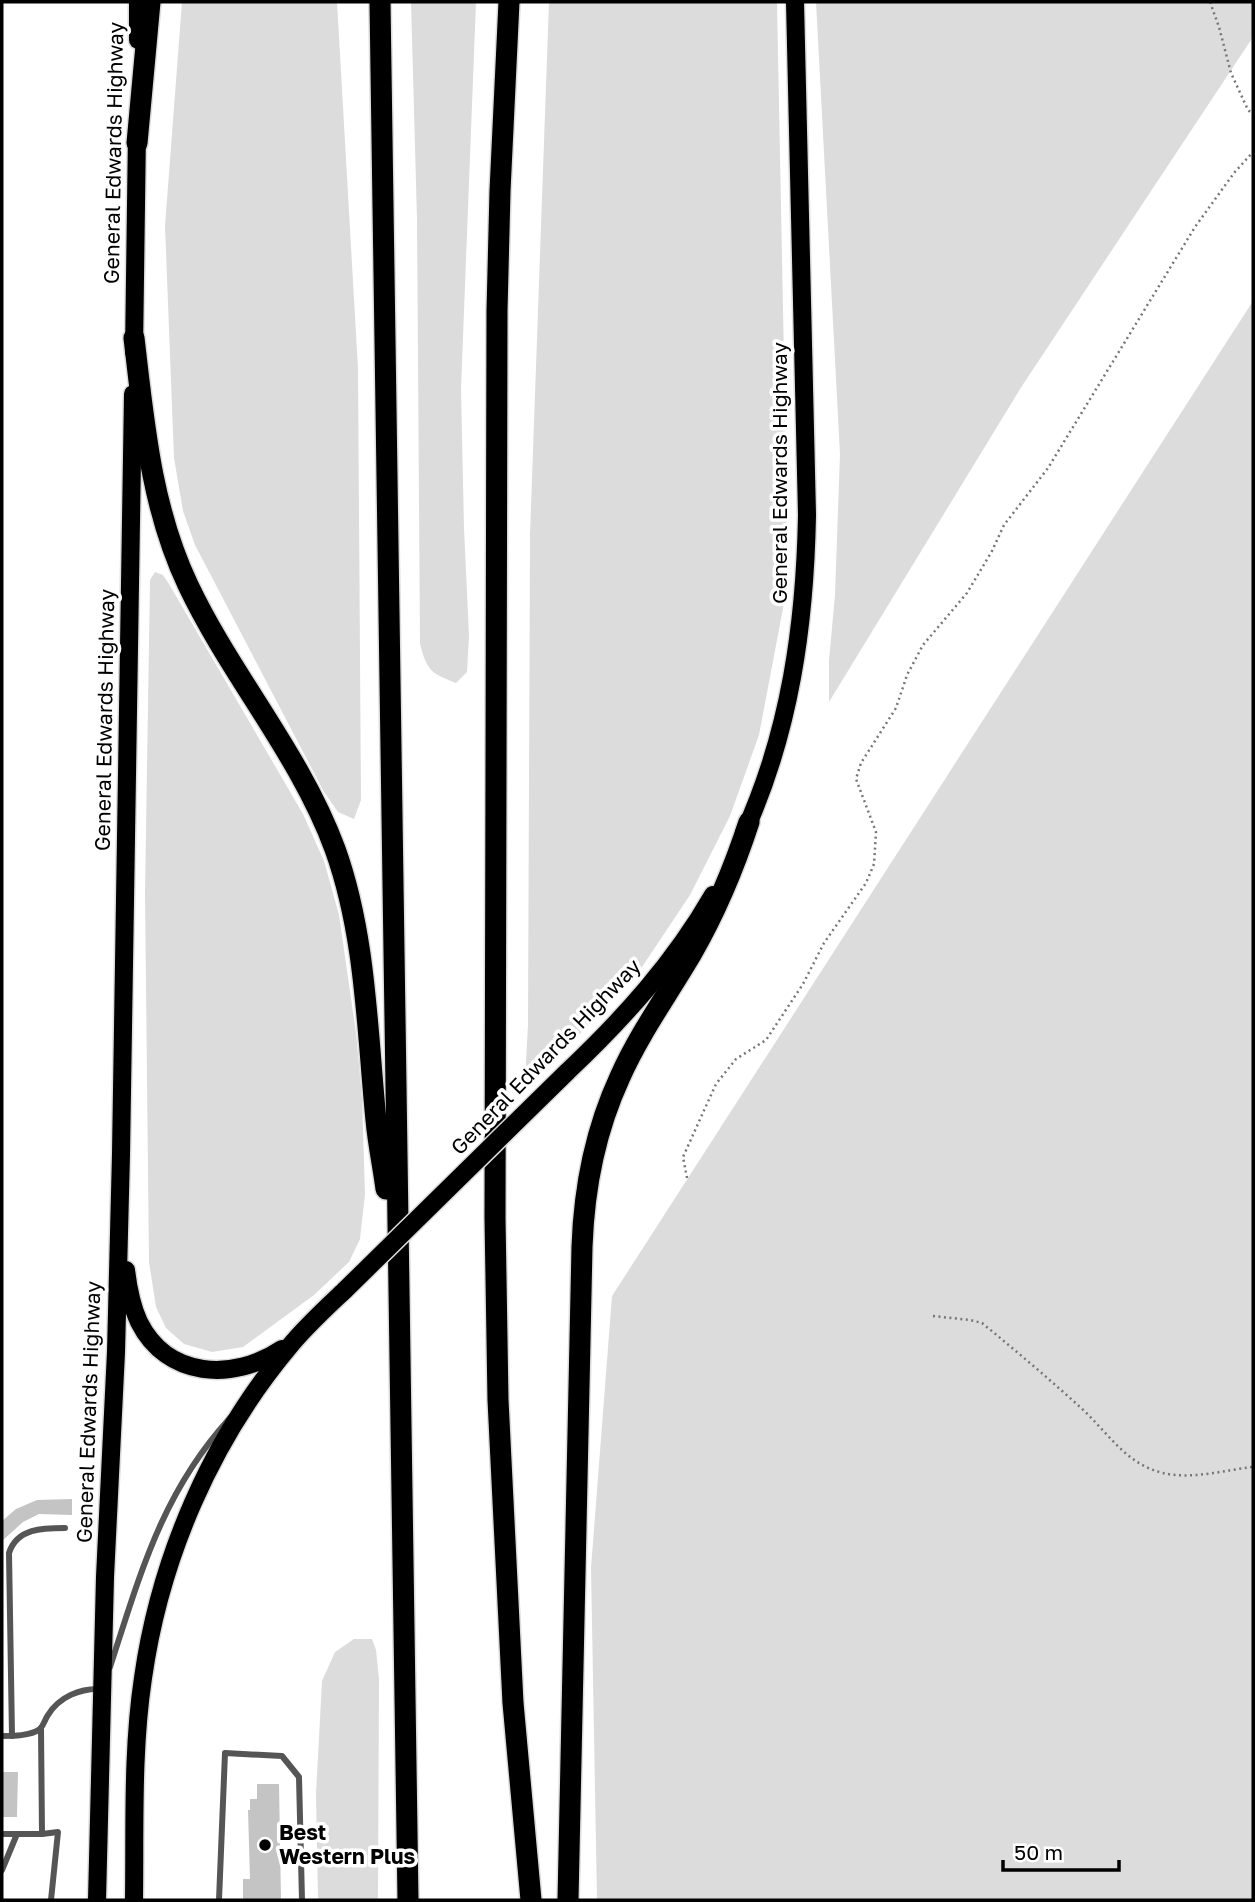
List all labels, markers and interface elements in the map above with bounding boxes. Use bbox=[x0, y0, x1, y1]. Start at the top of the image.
street label: General Edwards Highway bbox=[98, 21, 128, 284]
street label: General Edwards Highway bbox=[766, 342, 792, 604]
street label: General Edwards Highway bbox=[89, 588, 119, 851]
street label: General Edwards Highway bbox=[445, 953, 646, 1160]
street label: General Edwards Highway bbox=[70, 1280, 106, 1543]
place label: Best Western Plus bbox=[279, 1819, 416, 1869]
scale bar bbox=[1003, 1828, 1118, 1872]
marker: Best Western Plus bbox=[257, 1837, 273, 1853]
text: 50 m bbox=[1014, 1839, 1063, 1865]

